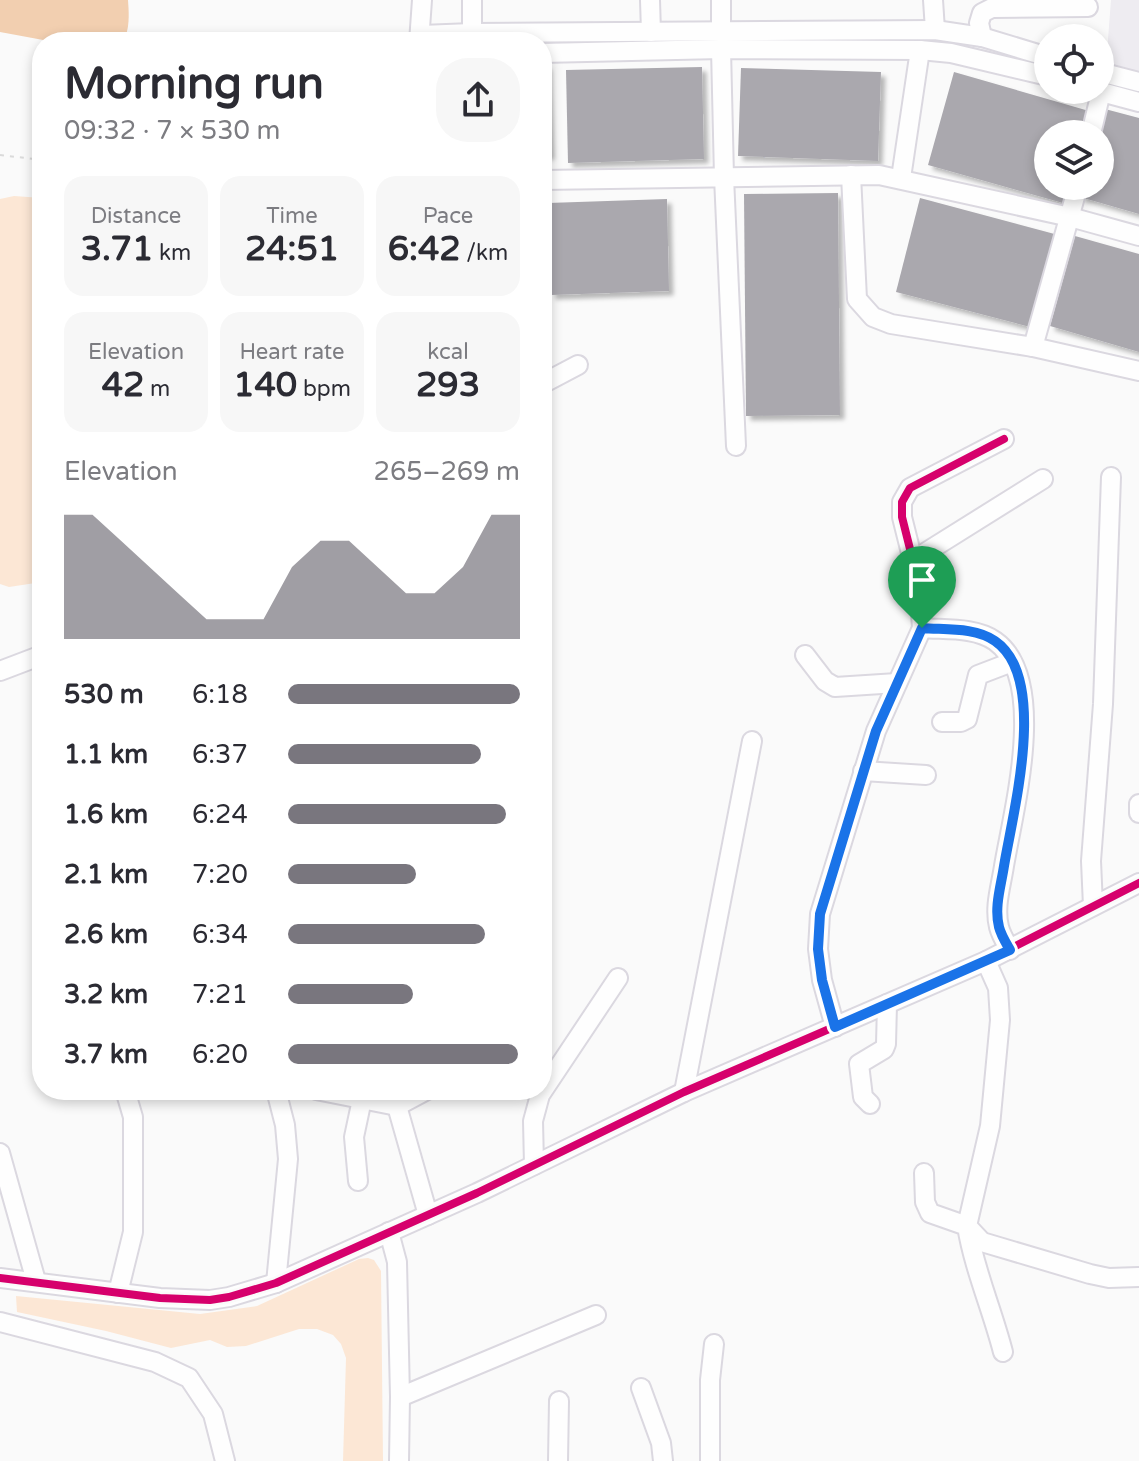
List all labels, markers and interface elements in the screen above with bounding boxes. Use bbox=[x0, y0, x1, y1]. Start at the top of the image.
map controls bbox=[1034, 24, 1114, 200]
button: locate bbox=[1034, 24, 1114, 104]
text: Morning run bbox=[64, 58, 324, 111]
button: share bbox=[436, 58, 520, 142]
text: 09:32 · 7 × 530 m bbox=[64, 115, 280, 146]
button: layers bbox=[1034, 120, 1114, 200]
text: Distance bbox=[91, 203, 181, 229]
text: Time bbox=[266, 203, 318, 229]
text: Pace bbox=[423, 203, 473, 229]
text: 3.71 bbox=[81, 229, 153, 270]
text: 24:51 bbox=[245, 229, 339, 270]
text: 6:42 bbox=[388, 229, 461, 270]
text: km bbox=[153, 240, 191, 266]
text: /km bbox=[461, 240, 508, 266]
text: Elevation bbox=[88, 339, 184, 365]
text: Heart rate bbox=[240, 339, 344, 365]
text: kcal bbox=[427, 339, 469, 365]
text: 42 bbox=[102, 365, 144, 406]
text: 140 bbox=[233, 365, 297, 406]
text: 293 bbox=[416, 365, 480, 406]
text: m bbox=[144, 376, 170, 402]
text: bpm bbox=[297, 376, 351, 402]
text: Elevation bbox=[64, 456, 178, 487]
text: 265–269 m bbox=[374, 456, 520, 487]
pin bbox=[888, 546, 956, 628]
icon: arrive bbox=[900, 558, 944, 602]
text: 530 m bbox=[64, 679, 144, 710]
text: 6:18 bbox=[192, 679, 248, 710]
text: 1.1 km bbox=[64, 739, 148, 770]
text: 6:37 bbox=[192, 739, 248, 770]
text: 1.6 km bbox=[64, 799, 148, 830]
text: 6:24 bbox=[192, 799, 248, 830]
text: 2.1 km bbox=[64, 859, 148, 890]
text: 7:20 bbox=[192, 859, 248, 890]
text: 2.6 km bbox=[64, 919, 148, 950]
text: 6:34 bbox=[192, 919, 248, 950]
text: 3.2 km bbox=[64, 979, 148, 1010]
text: 7:21 bbox=[192, 979, 248, 1010]
text: 3.7 km bbox=[64, 1039, 148, 1070]
text: 6:20 bbox=[192, 1039, 248, 1070]

